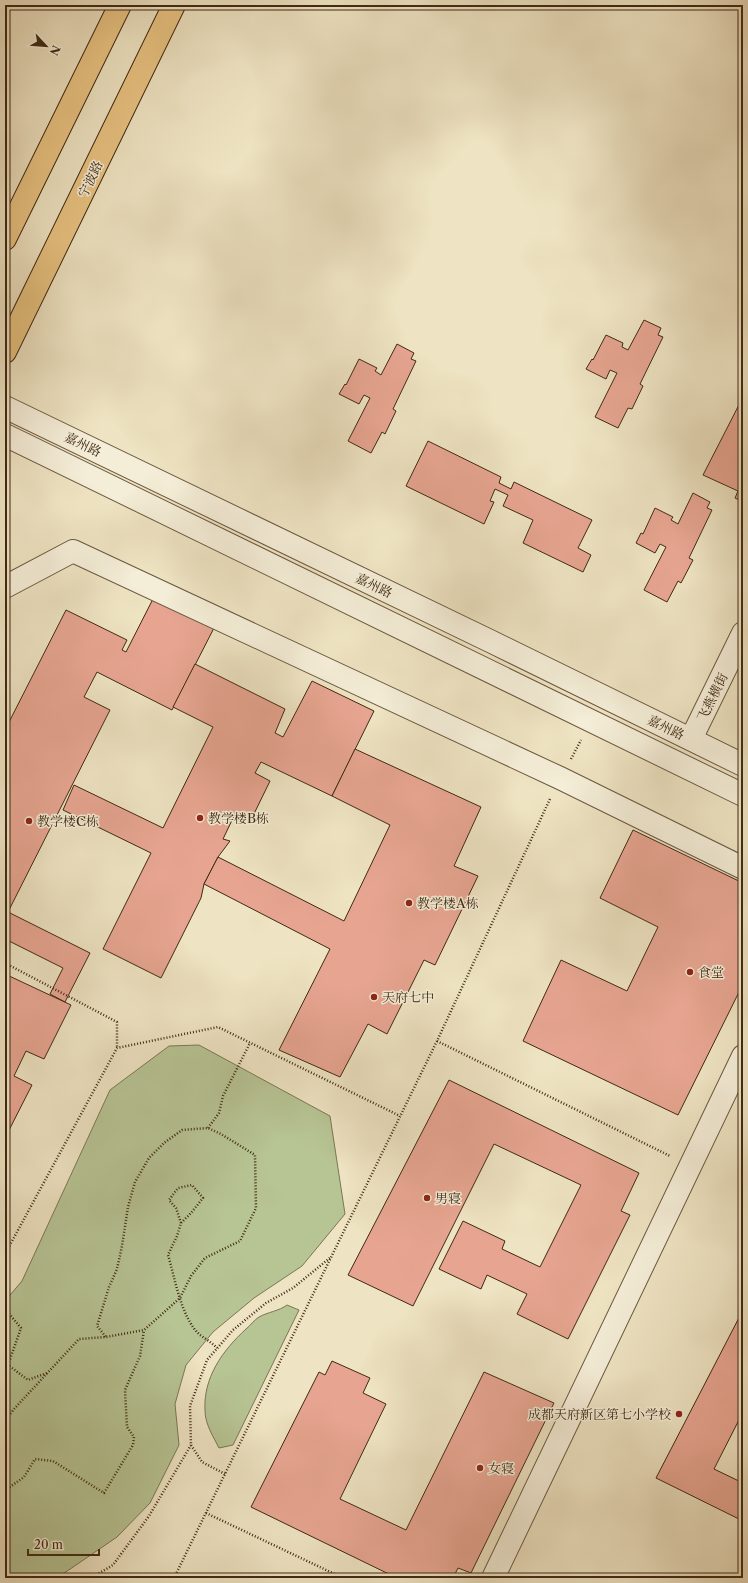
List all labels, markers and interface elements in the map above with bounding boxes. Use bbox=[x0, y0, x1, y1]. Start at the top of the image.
north arrow bbox=[26, 26, 66, 66]
text: N bbox=[46, 43, 63, 58]
street label: 宁波路 bbox=[74, 158, 106, 200]
street label: 嘉州路 bbox=[62, 428, 104, 460]
street label: 嘉州路 bbox=[353, 569, 395, 601]
street label: 飞燕横街 bbox=[693, 670, 731, 724]
street label: 嘉州路 bbox=[645, 711, 687, 743]
place label: 教学楼B栋 bbox=[208, 810, 269, 826]
place label: 教学楼C栋 bbox=[37, 813, 99, 829]
marker: 教学楼B栋 bbox=[195, 813, 205, 823]
marker: 教学楼C栋 bbox=[24, 816, 34, 826]
place label: 教学楼A栋 bbox=[417, 895, 479, 911]
marker: 教学楼A栋 bbox=[404, 898, 414, 908]
place label: 食堂 bbox=[698, 964, 724, 980]
marker: 食堂 bbox=[685, 967, 695, 977]
place label: 天府七中 bbox=[382, 989, 434, 1005]
marker: 天府七中 bbox=[369, 992, 379, 1002]
place label: 男寝 bbox=[435, 1190, 461, 1206]
marker: 男寝 bbox=[422, 1193, 432, 1203]
place label: 成都天府新区第七小学校 bbox=[528, 1406, 671, 1422]
marker: 成都天府新区第七小学校 bbox=[674, 1409, 684, 1419]
place label: 女寝 bbox=[488, 1460, 514, 1476]
marker: 女寝 bbox=[475, 1463, 485, 1473]
scale bar bbox=[28, 1531, 99, 1557]
text: 20 m bbox=[34, 1537, 63, 1552]

